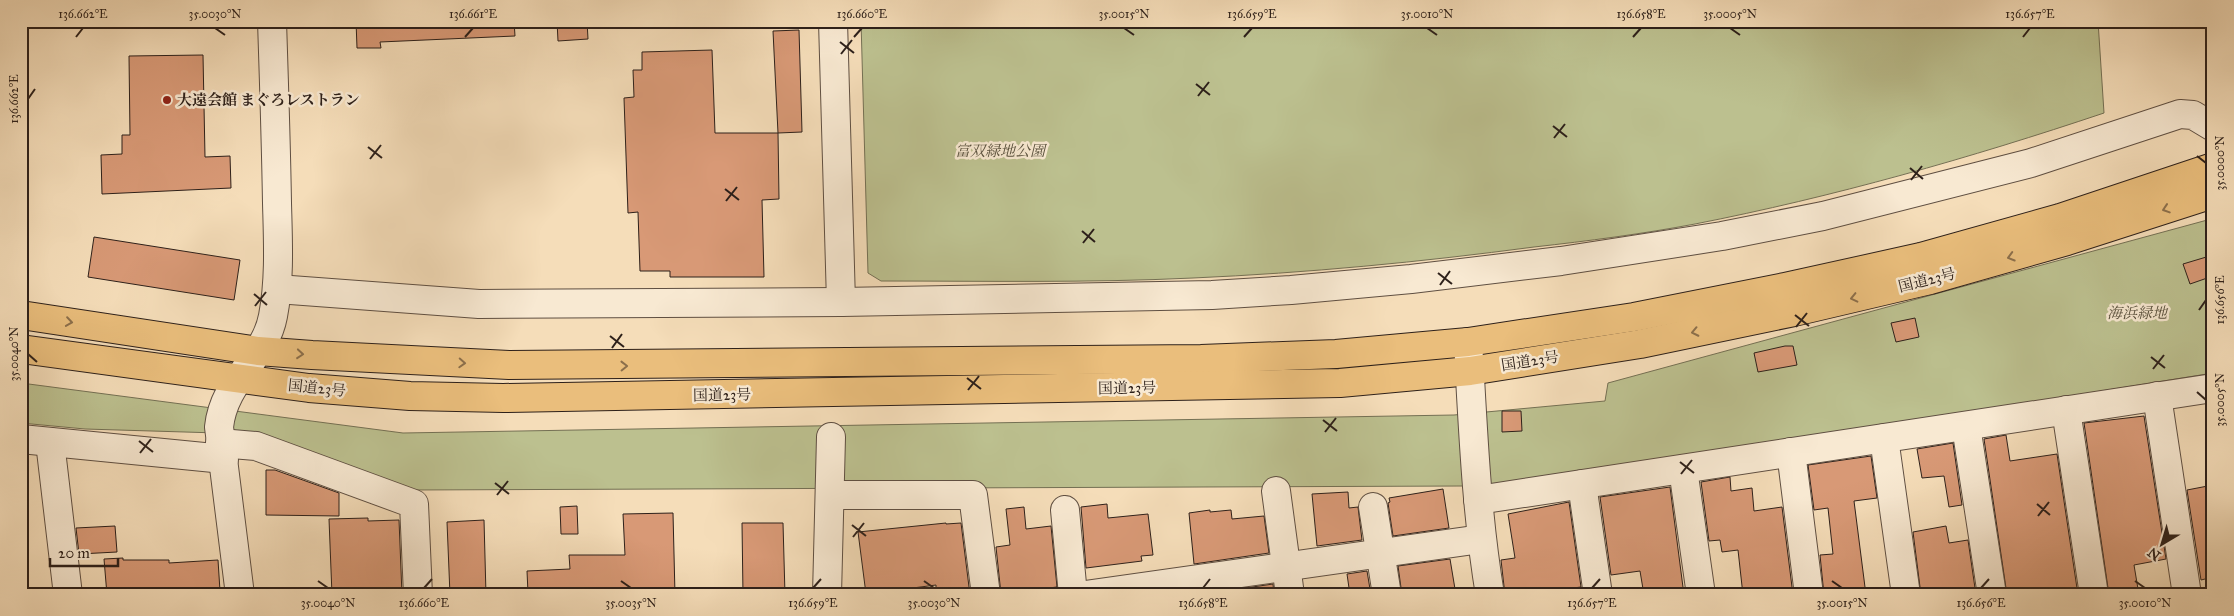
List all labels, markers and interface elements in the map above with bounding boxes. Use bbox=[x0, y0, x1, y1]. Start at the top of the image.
text: 136.662°E bbox=[58, 7, 108, 21]
text: 35.0030°N bbox=[189, 7, 241, 21]
text: 136.661°E bbox=[449, 7, 497, 21]
text: 136.660°E bbox=[837, 7, 888, 21]
text: 35.0015°N bbox=[1098, 7, 1150, 21]
text: 136.659°E bbox=[1227, 7, 1277, 21]
text: 35.0010°N bbox=[1401, 7, 1453, 21]
text: 136.658°E bbox=[1616, 7, 1666, 21]
text: 35.0005°N bbox=[1703, 7, 1757, 21]
text: 136.657°E bbox=[2005, 7, 2055, 21]
text: 136.662°E bbox=[7, 74, 21, 124]
place label: 大遠会館 まぐろレストラン bbox=[177, 91, 360, 109]
marker: 大遠会館 まぐろレストラン bbox=[161, 94, 173, 106]
text: 35.0000°N bbox=[2213, 135, 2227, 191]
park label: 富双緑地公園 bbox=[955, 142, 1048, 160]
one-way arrow bbox=[2163, 204, 2171, 214]
one-way arrow bbox=[2008, 252, 2016, 262]
street label: 国道23号 bbox=[1896, 264, 1958, 296]
text: 136.656°E bbox=[2213, 275, 2227, 325]
one-way arrow bbox=[1849, 292, 1858, 303]
park label: 海浜緑地 bbox=[2107, 304, 2169, 322]
one-way arrow bbox=[65, 317, 74, 327]
one-way arrow bbox=[1691, 326, 1699, 337]
text: 35.0040°N bbox=[7, 327, 21, 381]
street label: 国道23号 bbox=[1500, 348, 1560, 374]
one-way arrow bbox=[296, 349, 304, 360]
one-way arrow bbox=[458, 358, 466, 369]
one-way arrow bbox=[621, 360, 629, 371]
text: 35.0005°N bbox=[2213, 373, 2227, 427]
street label: 国道23号 bbox=[287, 376, 347, 400]
street label: 国道23号 bbox=[1098, 378, 1156, 398]
street label: 国道23号 bbox=[693, 385, 751, 405]
north arrow bbox=[2136, 518, 2186, 568]
scale bar bbox=[50, 536, 118, 568]
text: N bbox=[2144, 543, 2164, 564]
text: 20 m bbox=[58, 544, 90, 562]
text: 35.0040°N bbox=[301, 596, 355, 610]
text: 136.660°E bbox=[399, 596, 450, 610]
text: 35.0035°N bbox=[605, 596, 657, 610]
text: 136.659°E bbox=[788, 596, 838, 610]
text: 35.0030°N bbox=[908, 596, 960, 610]
text: 136.658°E bbox=[1178, 596, 1228, 610]
text: 136.657°E bbox=[1567, 596, 1617, 610]
text: 35.0015°N bbox=[1816, 596, 1868, 610]
text: 136.656°E bbox=[1956, 596, 2006, 610]
text: 35.0010°N bbox=[2119, 596, 2171, 610]

